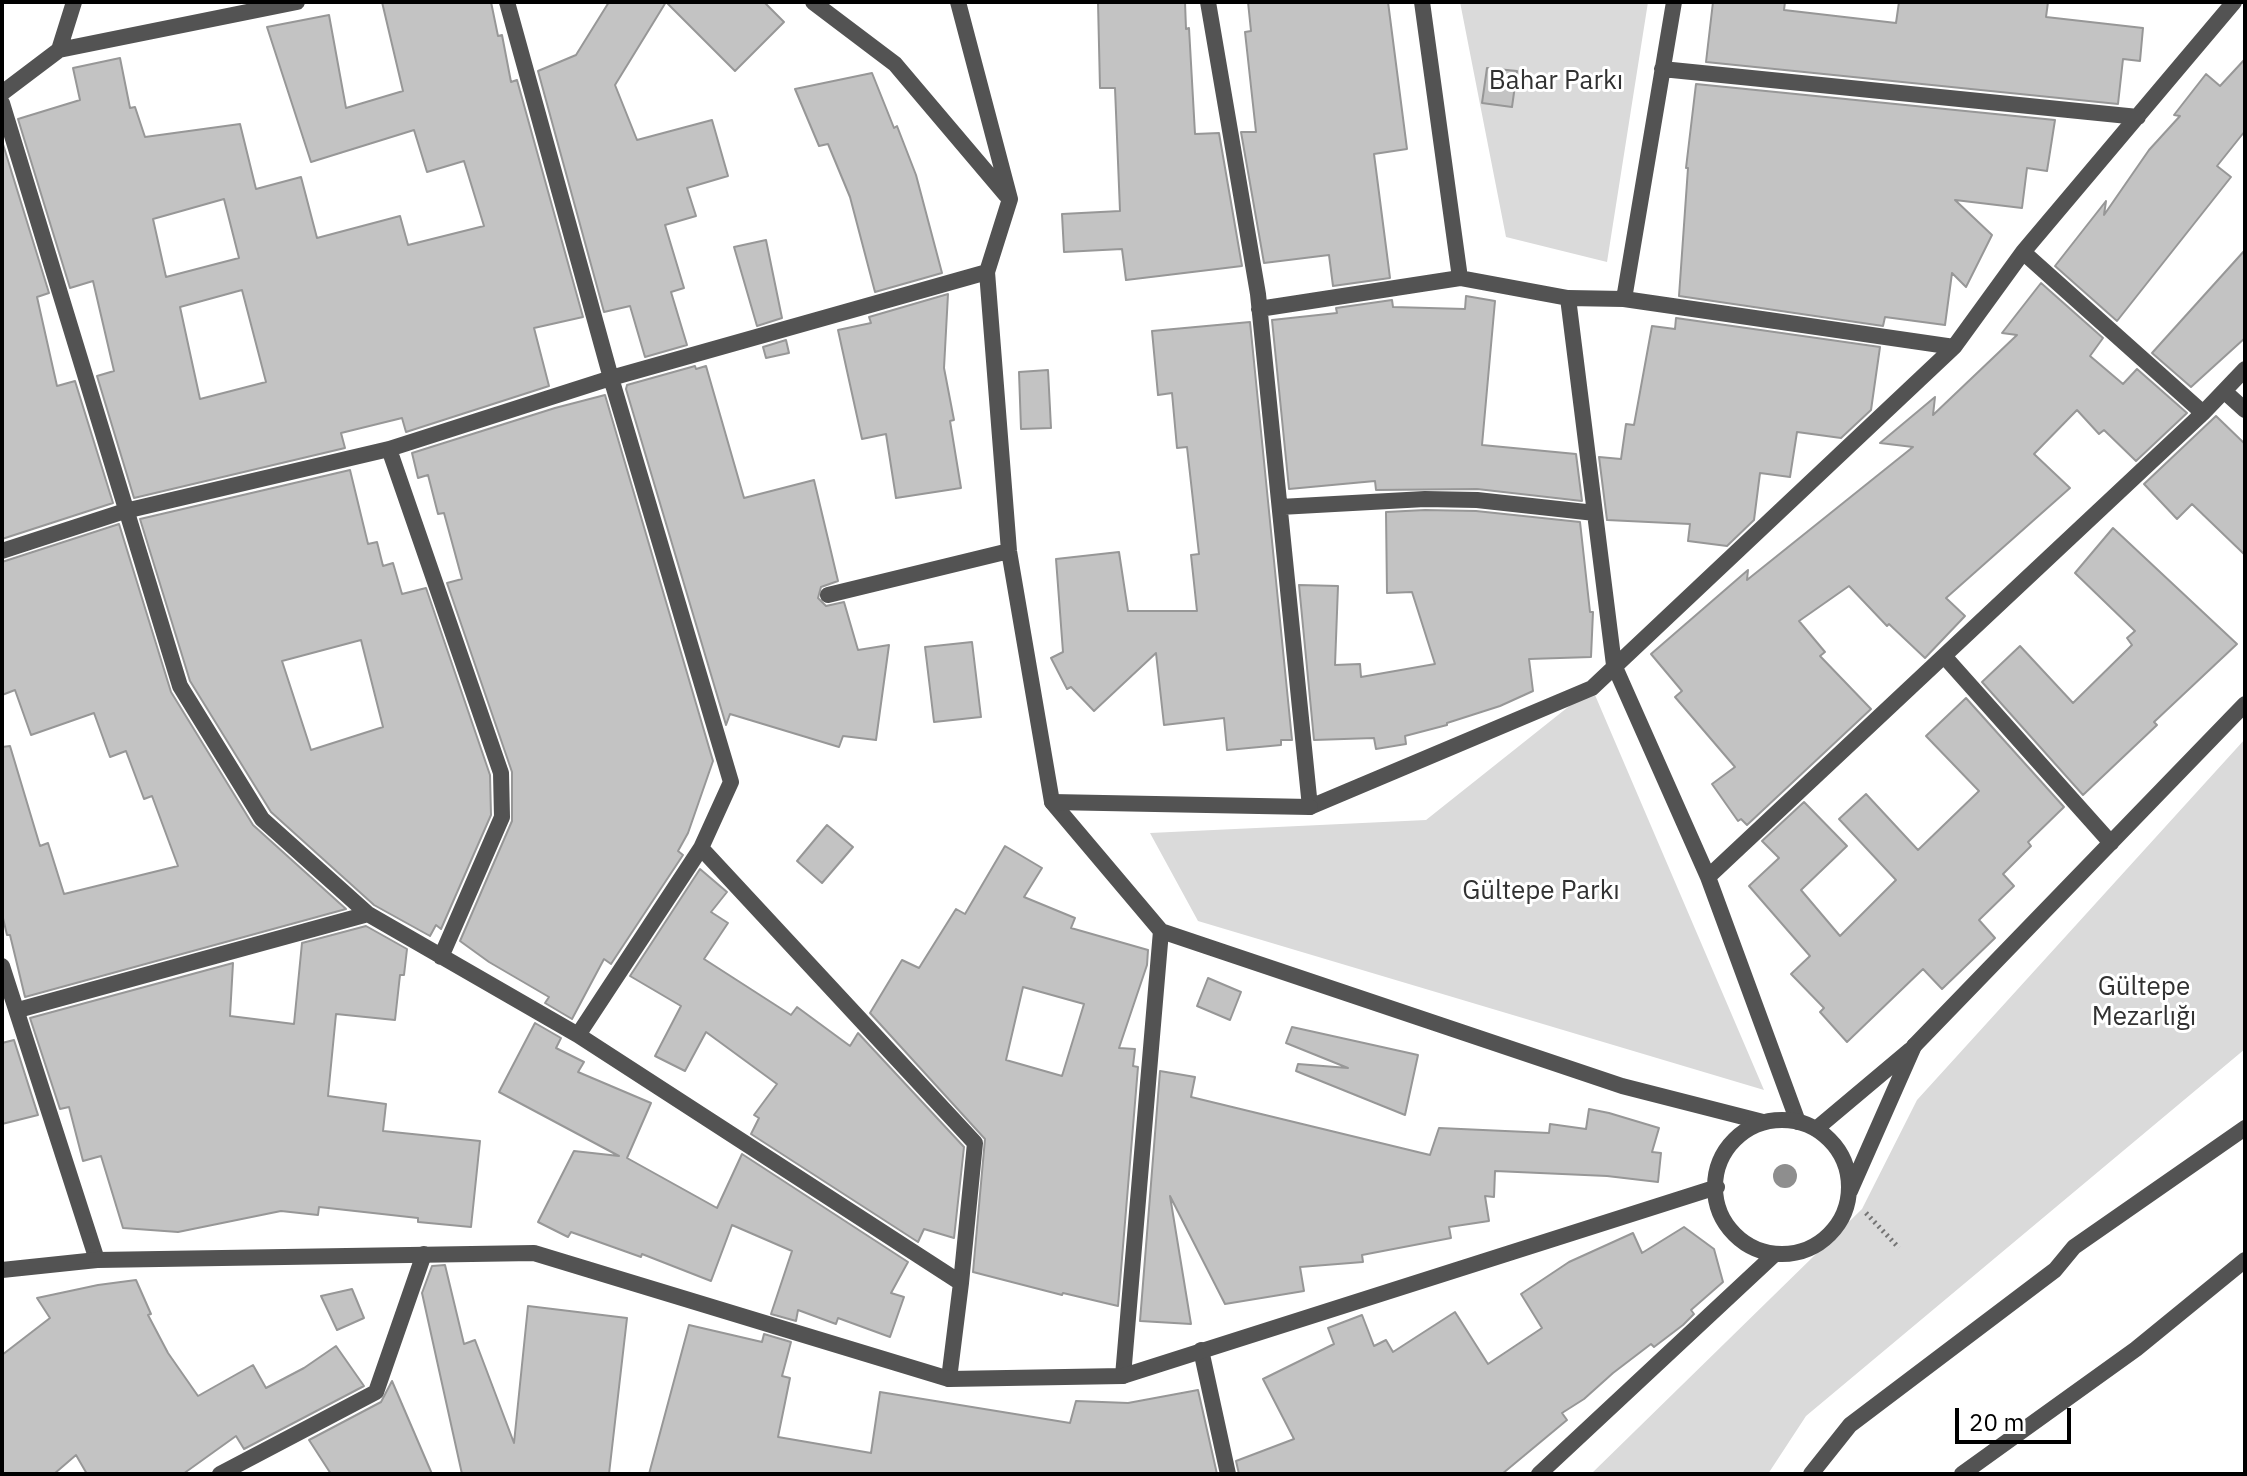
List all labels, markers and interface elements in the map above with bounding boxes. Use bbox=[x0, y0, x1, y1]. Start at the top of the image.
park label: Bahar Parkı bbox=[1489, 65, 1623, 97]
park label: Gültepe Parkı bbox=[1462, 875, 1620, 907]
park label: Gültepe Mezarlığı bbox=[2092, 971, 2196, 1032]
scale bar bbox=[1959, 1392, 2075, 1442]
text: 20 m bbox=[1969, 1406, 2024, 1438]

